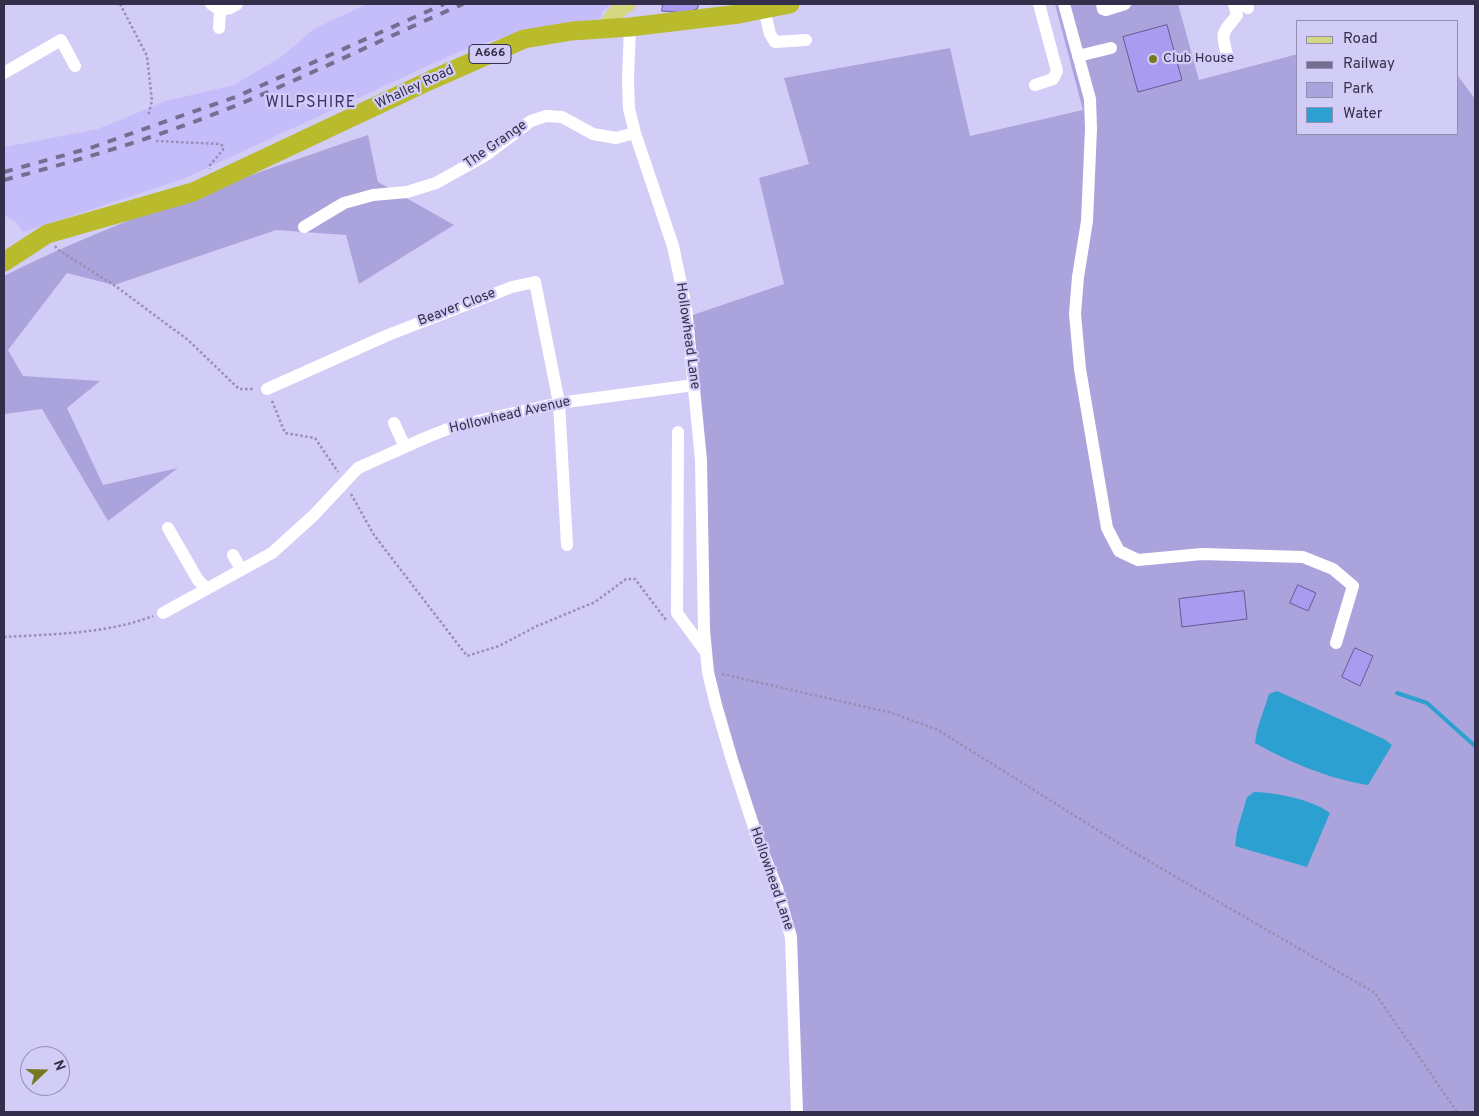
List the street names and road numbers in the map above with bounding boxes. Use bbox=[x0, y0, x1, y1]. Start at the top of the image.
road number: A666 bbox=[469, 44, 511, 64]
street label: Whalley Road bbox=[373, 62, 457, 114]
street label: The Grange bbox=[461, 117, 531, 173]
street label: Hollowhead Lane bbox=[671, 281, 703, 391]
street label: Beaver Close bbox=[416, 285, 498, 331]
street label: Hollowhead Avenue bbox=[448, 394, 572, 438]
street label: Hollowhead Lane bbox=[745, 825, 797, 933]

